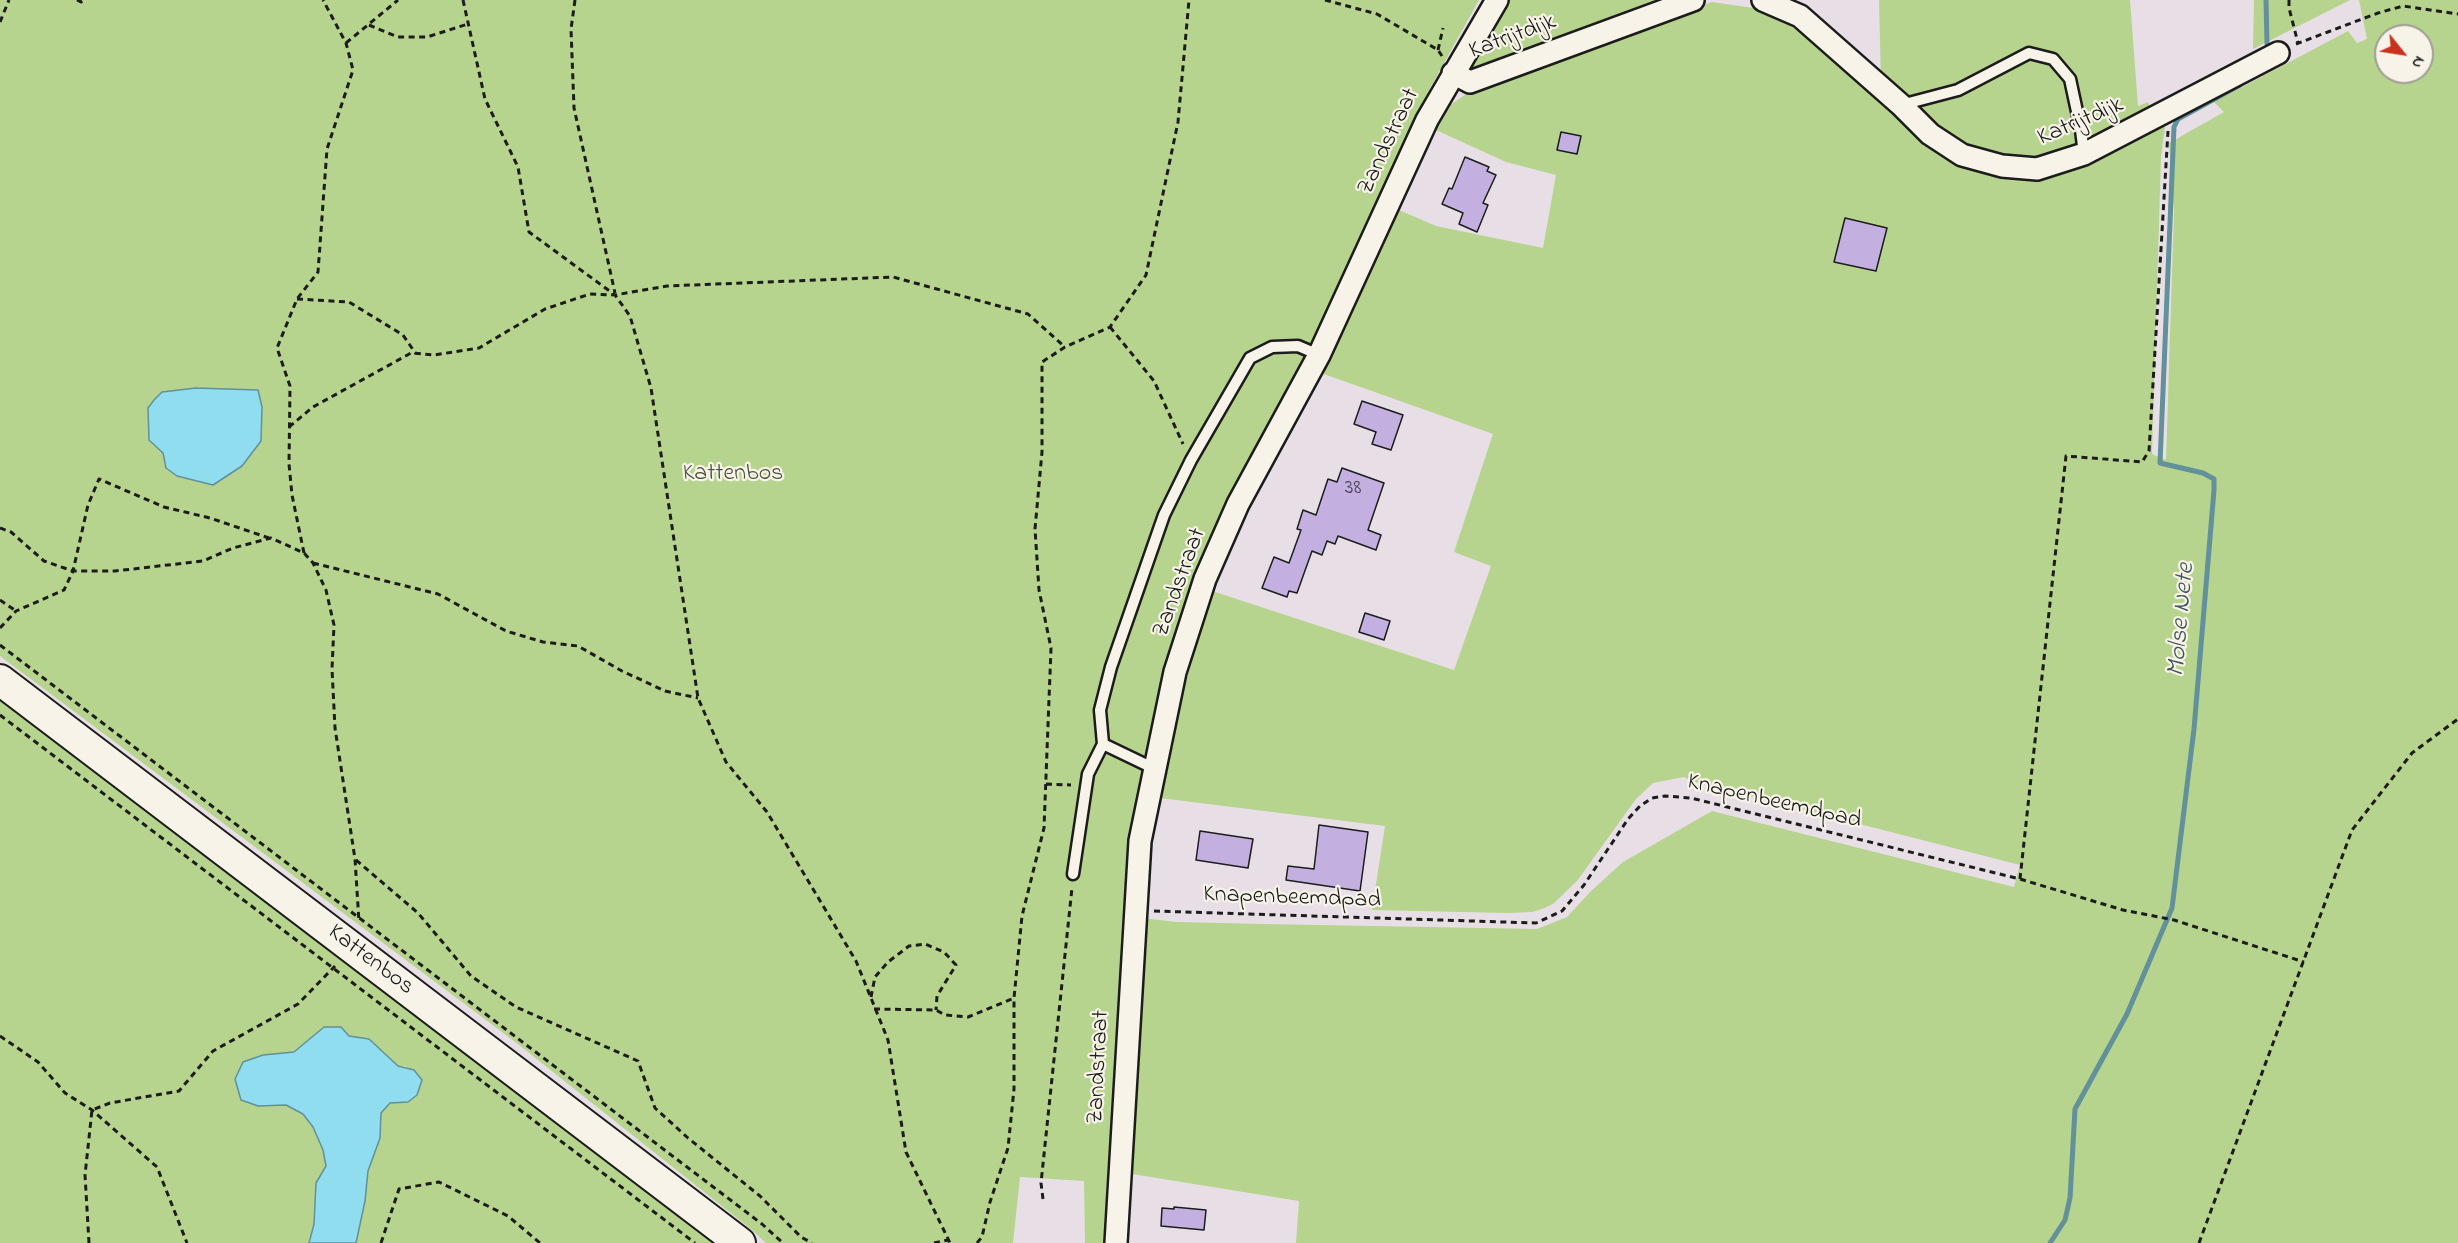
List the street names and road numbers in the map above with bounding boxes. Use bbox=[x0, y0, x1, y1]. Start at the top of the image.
street label: Katrijtdijk bbox=[1466, 9, 1560, 67]
street label: Zandstraat bbox=[1353, 84, 1427, 200]
street label: Katrijtdijk bbox=[2034, 92, 2128, 154]
street label: Zandstraat bbox=[1148, 525, 1214, 641]
street label: Knapenbeemdpad bbox=[1684, 769, 1864, 837]
street label: Knapenbeemdpad bbox=[1203, 882, 1381, 916]
street label: Kattenbos bbox=[321, 919, 419, 1003]
street label: Zandstraat bbox=[1083, 1010, 1117, 1124]

